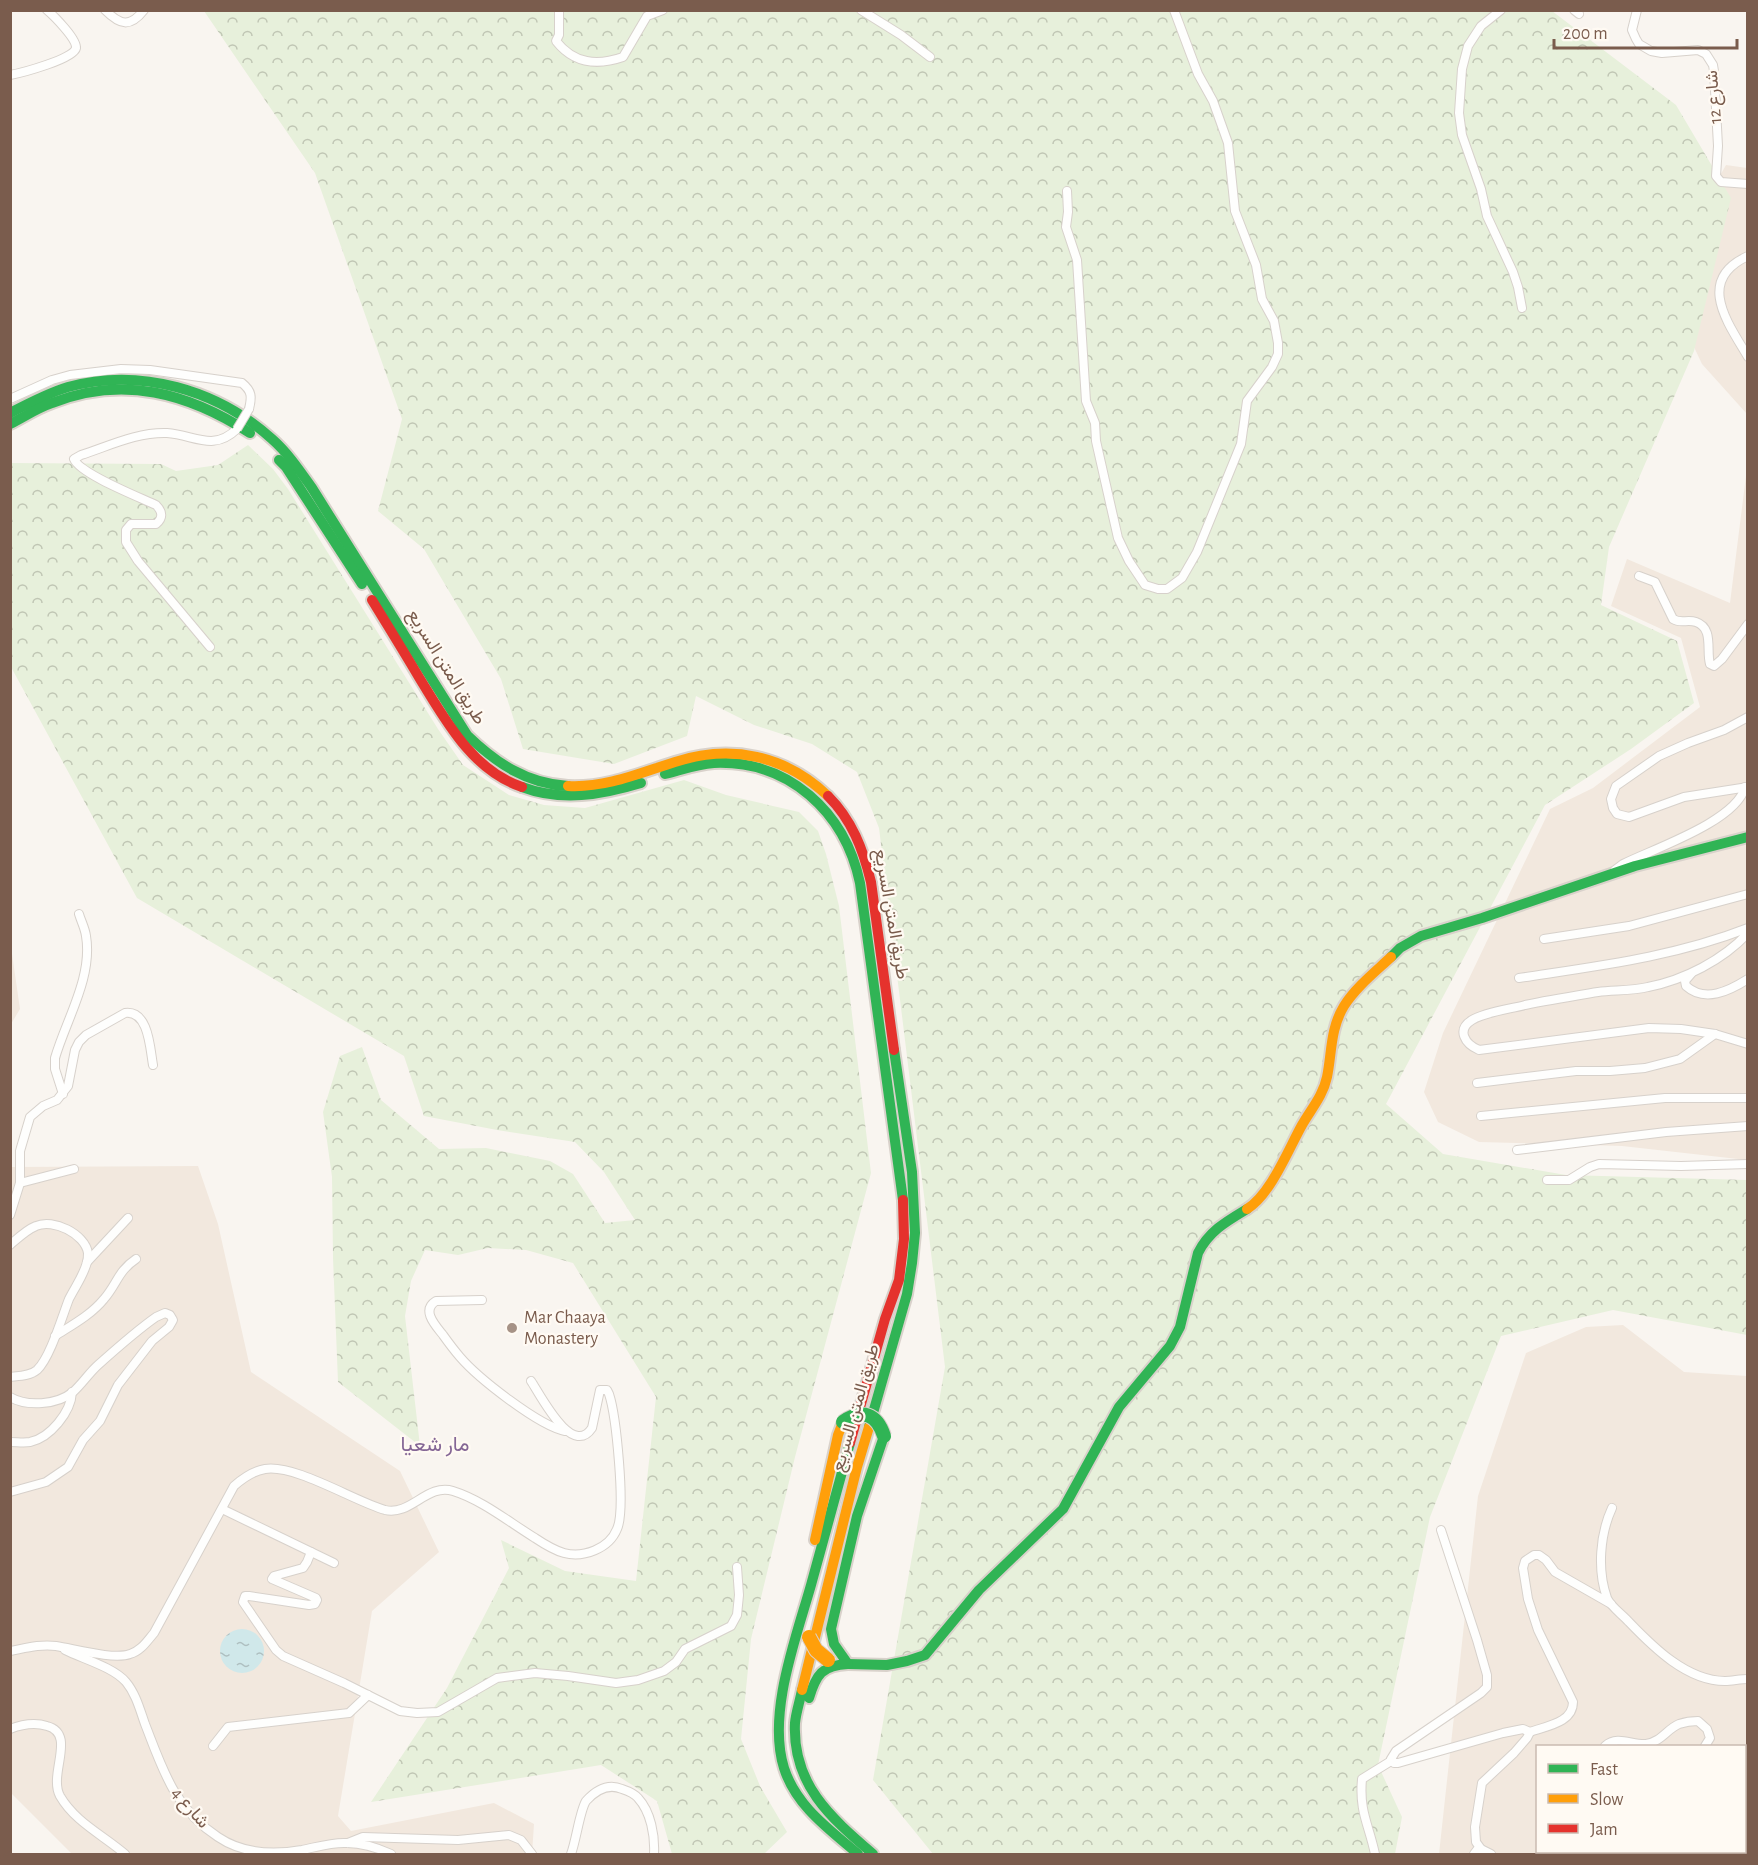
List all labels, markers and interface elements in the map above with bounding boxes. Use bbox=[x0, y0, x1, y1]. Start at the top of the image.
scale bar bbox=[1554, 12, 1737, 50]
text: 200 m bbox=[1563, 25, 1608, 43]
street label: شارع 12 bbox=[1703, 69, 1727, 124]
street label: طريق المتن السريع bbox=[402, 606, 489, 729]
street label: طريق المتن السريع bbox=[869, 847, 911, 981]
place label: Mar Chaaya Monastery bbox=[524, 1309, 606, 1348]
marker: Mar Chaaya Monastery bbox=[505, 1321, 519, 1335]
street label: طريق المتن السريع bbox=[829, 1342, 885, 1475]
district label: مار شعيا bbox=[400, 1434, 470, 1457]
legend bbox=[1536, 1745, 1746, 1853]
text: Fast bbox=[1590, 1761, 1618, 1779]
street label: شارع 4 bbox=[166, 1784, 212, 1833]
text: Slow bbox=[1590, 1791, 1623, 1809]
text: Jam bbox=[1590, 1821, 1618, 1839]

